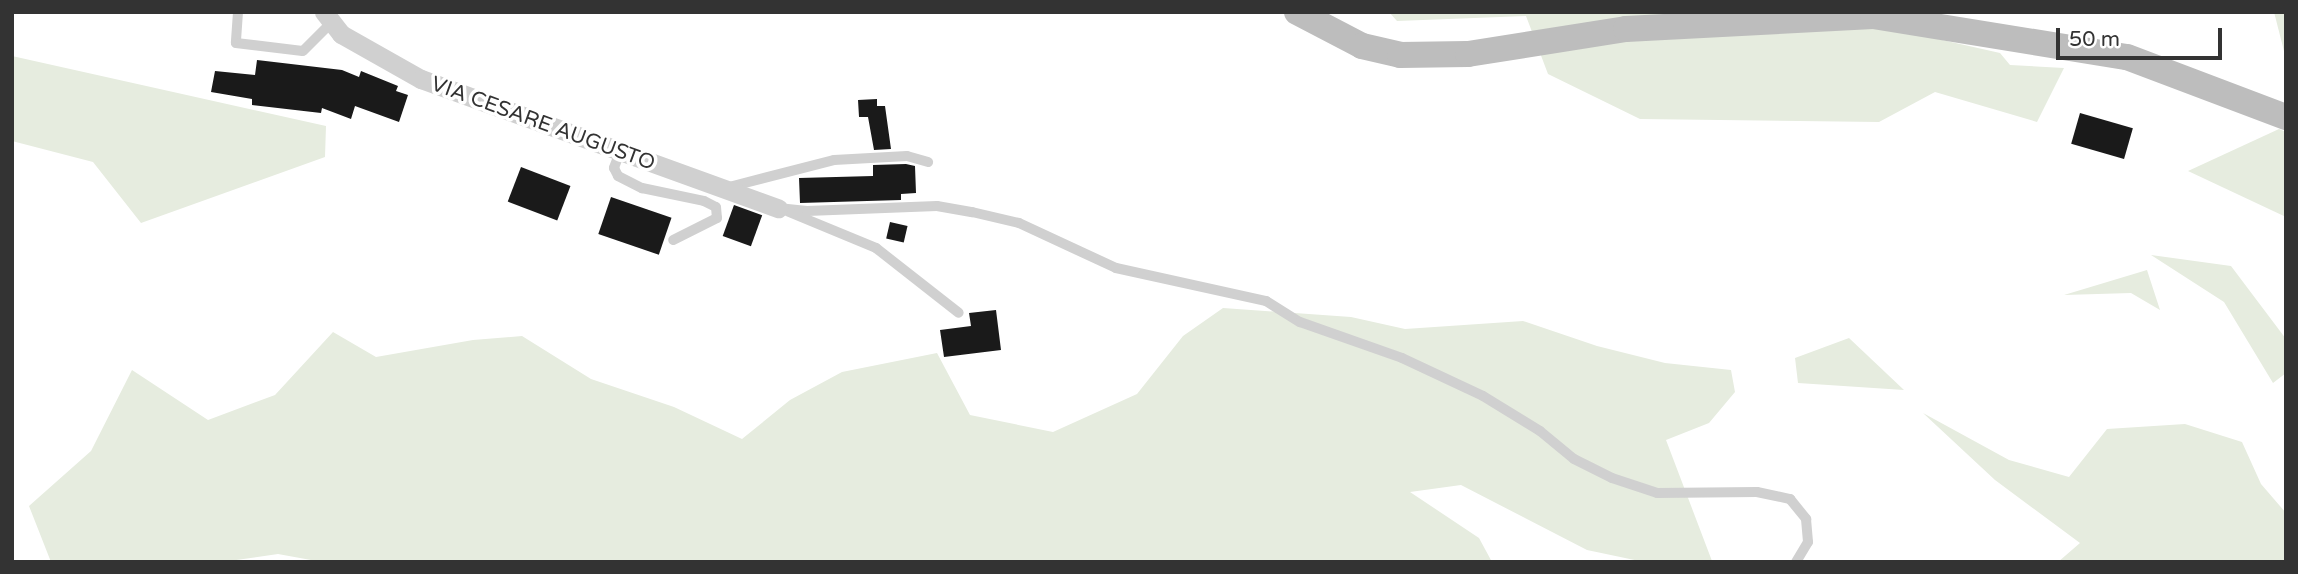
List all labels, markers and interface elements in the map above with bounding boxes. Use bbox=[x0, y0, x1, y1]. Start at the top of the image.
scale bar bbox=[2060, 14, 2226, 58]
text: 50 m bbox=[2069, 27, 2120, 52]
street label: VIA CESARE AUGUSTO bbox=[428, 72, 658, 176]

